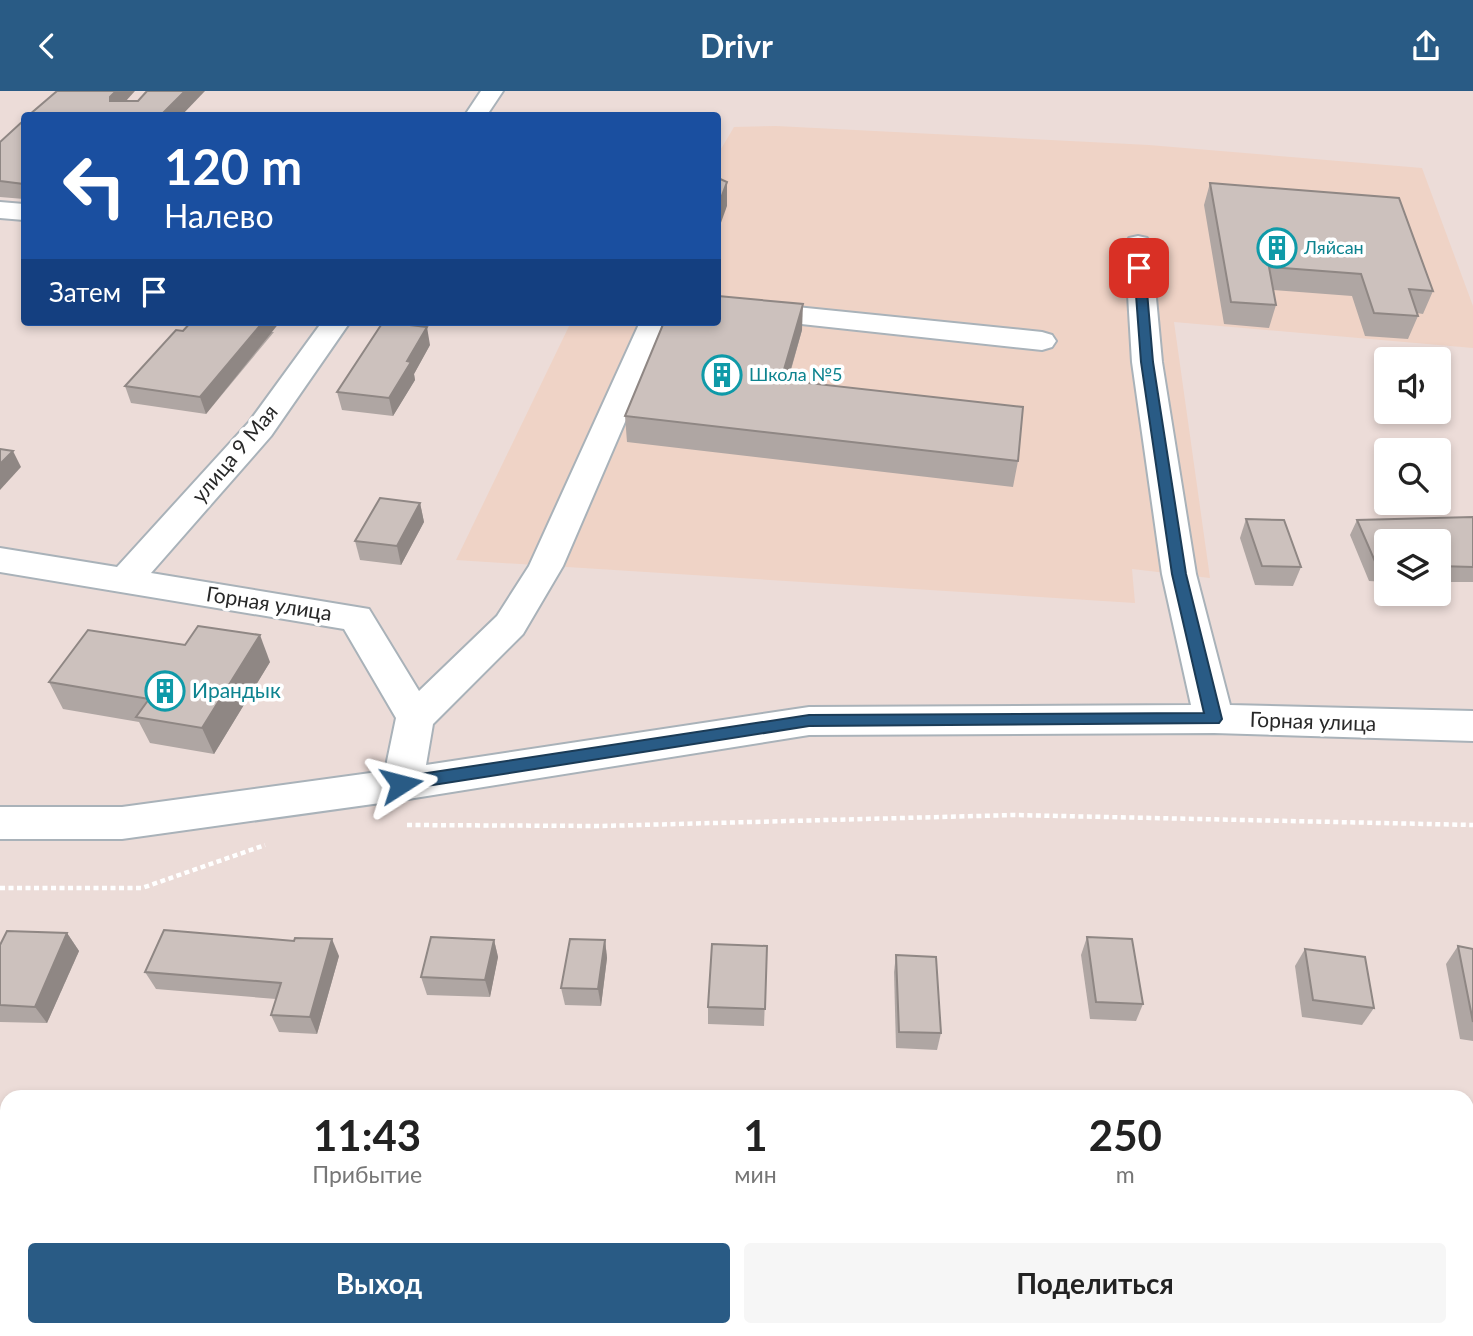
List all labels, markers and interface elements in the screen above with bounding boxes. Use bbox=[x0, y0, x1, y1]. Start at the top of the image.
text: Drivr bbox=[700, 26, 773, 65]
icon: back bbox=[28, 27, 66, 65]
icon: share bbox=[1407, 27, 1445, 65]
text: 120 m bbox=[164, 137, 302, 195]
icon: left bbox=[49, 140, 140, 231]
text: Налево bbox=[164, 196, 274, 235]
building icon: Ляйсан bbox=[1256, 227, 1298, 269]
place label: Ляйсан bbox=[1303, 236, 1364, 258]
pin bbox=[1109, 238, 1169, 298]
icon: arrive bbox=[1120, 249, 1158, 287]
icon: arrive bbox=[135, 273, 173, 311]
text: Затем bbox=[49, 276, 121, 308]
map controls bbox=[1374, 347, 1451, 606]
button: sound bbox=[1374, 347, 1451, 424]
building icon: Школа №5 bbox=[701, 354, 743, 396]
place label: Школа №5 bbox=[749, 363, 843, 385]
street label: улица 9 Мая bbox=[186, 399, 282, 507]
button: search bbox=[1374, 438, 1451, 515]
button: layers bbox=[1374, 529, 1451, 606]
street label: Горная улица bbox=[205, 580, 334, 625]
building icon: Ирандык bbox=[144, 670, 186, 712]
place label: Ирандык bbox=[192, 677, 281, 702]
street label: Горная улица bbox=[1249, 706, 1377, 735]
position arrow bbox=[364, 747, 438, 821]
text: 11:43 bbox=[313, 1110, 421, 1160]
text: 1 bbox=[743, 1110, 768, 1160]
text: 250 bbox=[1089, 1110, 1162, 1160]
text: Прибытие bbox=[312, 1160, 422, 1188]
text: мин bbox=[734, 1160, 777, 1188]
text: m bbox=[1116, 1160, 1135, 1188]
button: Выход bbox=[28, 1243, 730, 1323]
button: Поделиться bbox=[744, 1243, 1446, 1323]

